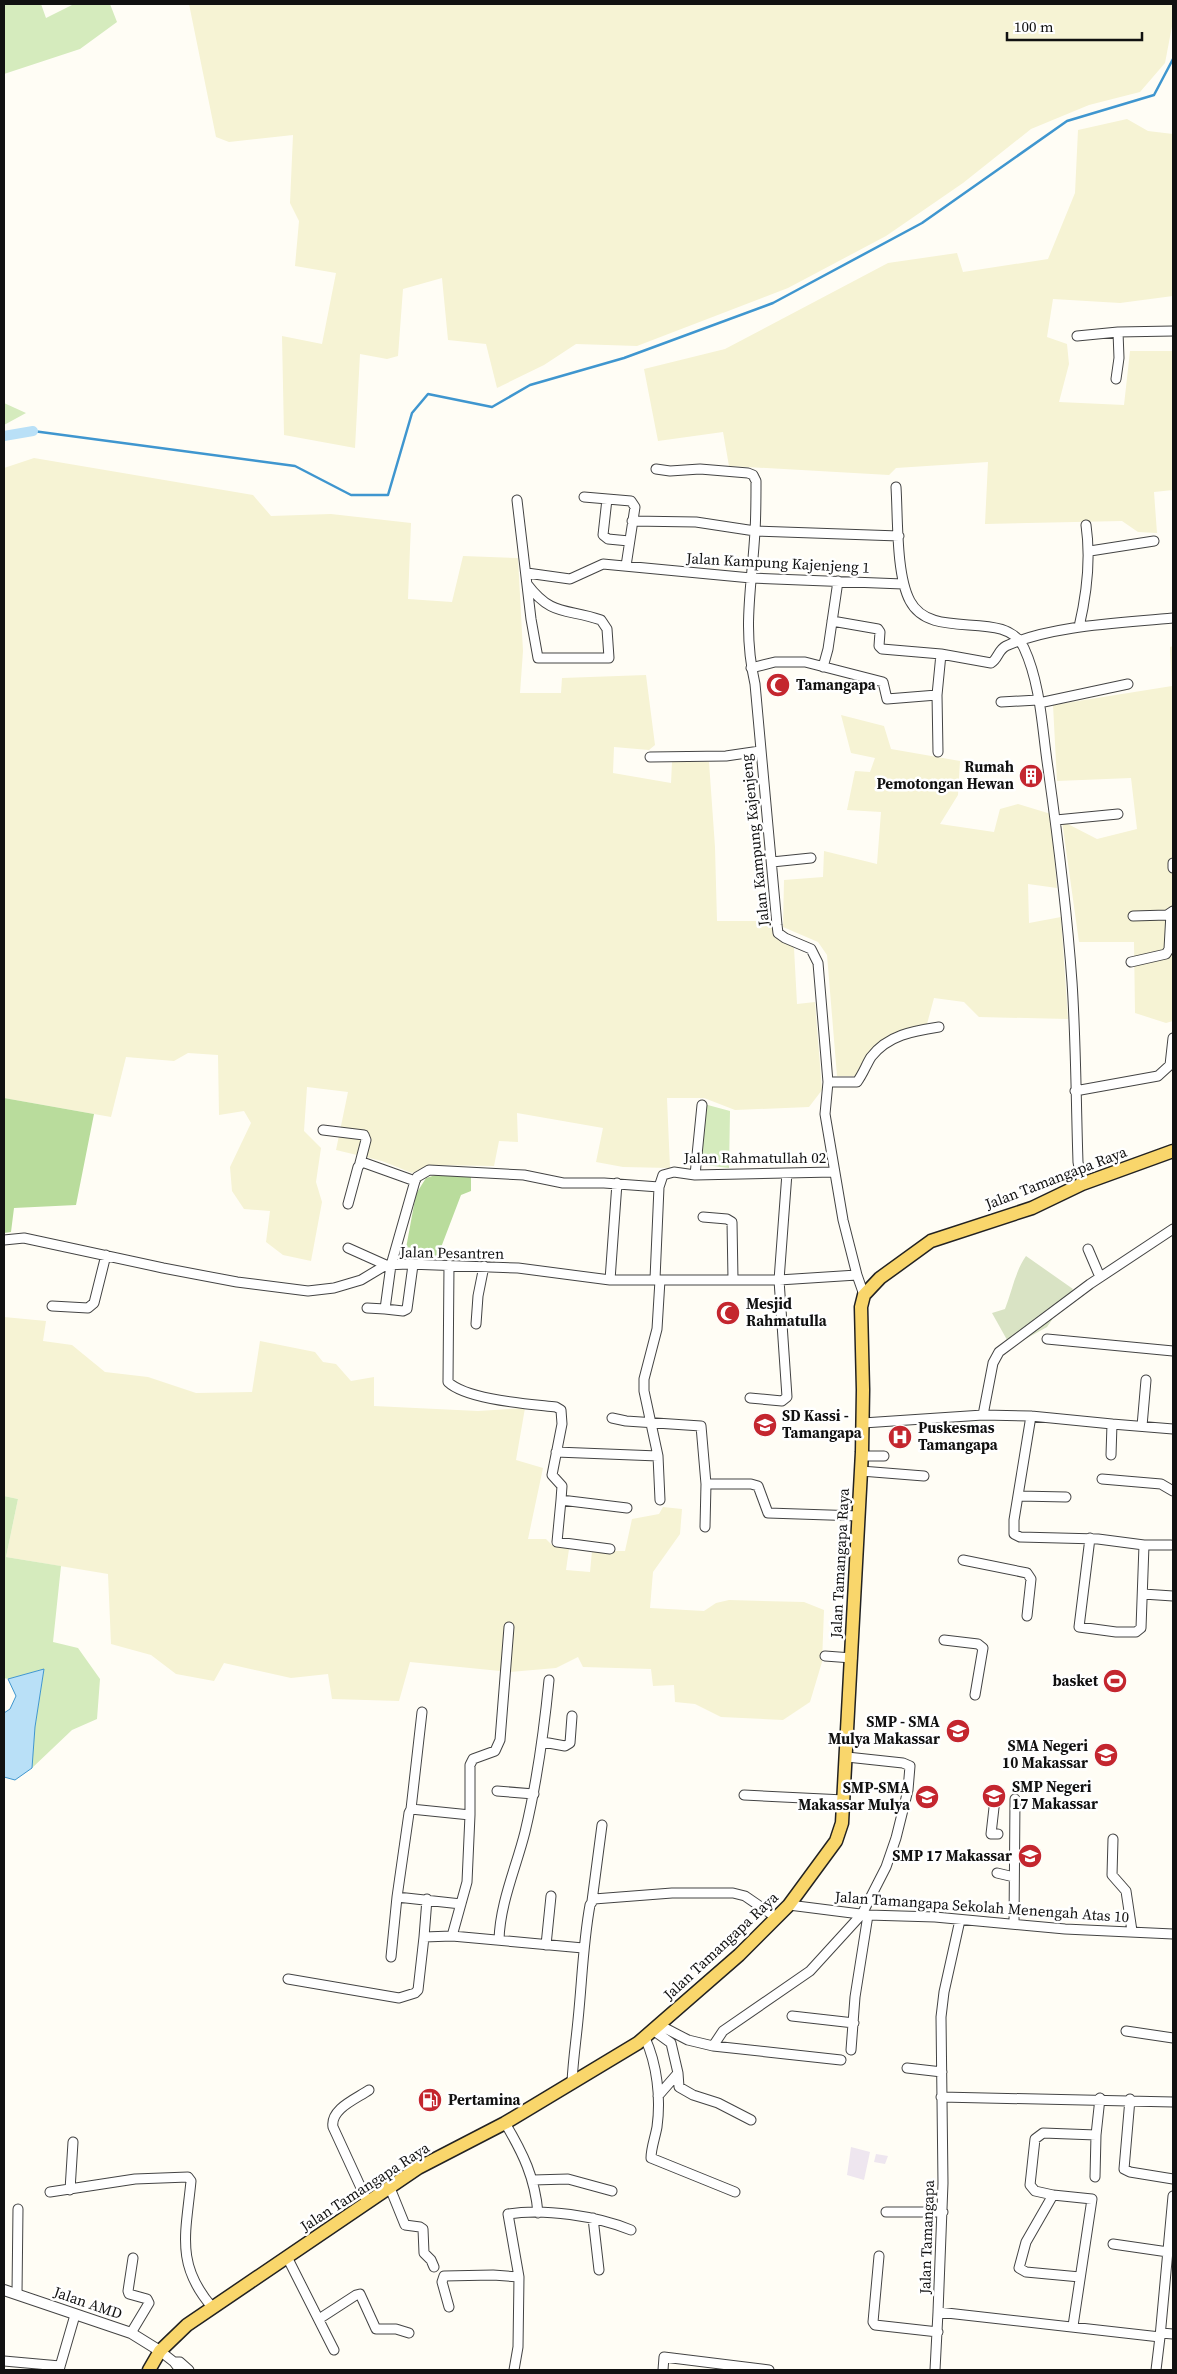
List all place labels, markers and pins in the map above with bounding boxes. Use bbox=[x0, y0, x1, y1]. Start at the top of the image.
mosque icon: Tamangapa bbox=[765, 672, 791, 698]
place label: Tamangapa bbox=[796, 674, 877, 695]
place label: Rumah Pemotongan Hewan bbox=[876, 756, 1014, 794]
building icon: Rumah Pemotongan Hewan bbox=[1018, 763, 1044, 789]
place label: Mesjid Rahmatulla bbox=[746, 1293, 828, 1331]
mosque icon: Mesjid Rahmatulla bbox=[715, 1300, 741, 1326]
place label: SD Kassi - Tamangapa bbox=[782, 1405, 863, 1443]
school or university icon: SD Kassi - Tamangapa bbox=[752, 1412, 778, 1438]
place label: Puskesmas Tamangapa bbox=[918, 1417, 999, 1455]
hospital icon: Puskesmas Tamangapa bbox=[887, 1424, 913, 1450]
sports icon: basket bbox=[1102, 1668, 1128, 1694]
place label: basket bbox=[1053, 1670, 1099, 1691]
place label: SMP - SMA Mulya Makassar bbox=[828, 1711, 940, 1749]
school or university icon: SMP - SMA Mulya Makassar bbox=[945, 1718, 971, 1744]
place label: SMA Negeri 10 Makassar bbox=[1002, 1735, 1088, 1773]
school or university icon: SMA Negeri 10 Makassar bbox=[1093, 1742, 1119, 1768]
place label: SMP Negeri 17 Makassar bbox=[1012, 1776, 1098, 1814]
place label: SMP-SMA Makassar Mulya bbox=[798, 1777, 911, 1815]
school or university icon: SMP Negeri 17 Makassar bbox=[981, 1783, 1007, 1809]
school or university icon: SMP-SMA Makassar Mulya bbox=[914, 1784, 940, 1810]
school or university icon: SMP 17 Makassar bbox=[1017, 1843, 1043, 1869]
place label: SMP 17 Makassar bbox=[892, 1845, 1012, 1866]
fuel station icon: Pertamina bbox=[417, 2087, 443, 2113]
place label: Pertamina bbox=[448, 2089, 522, 2110]

